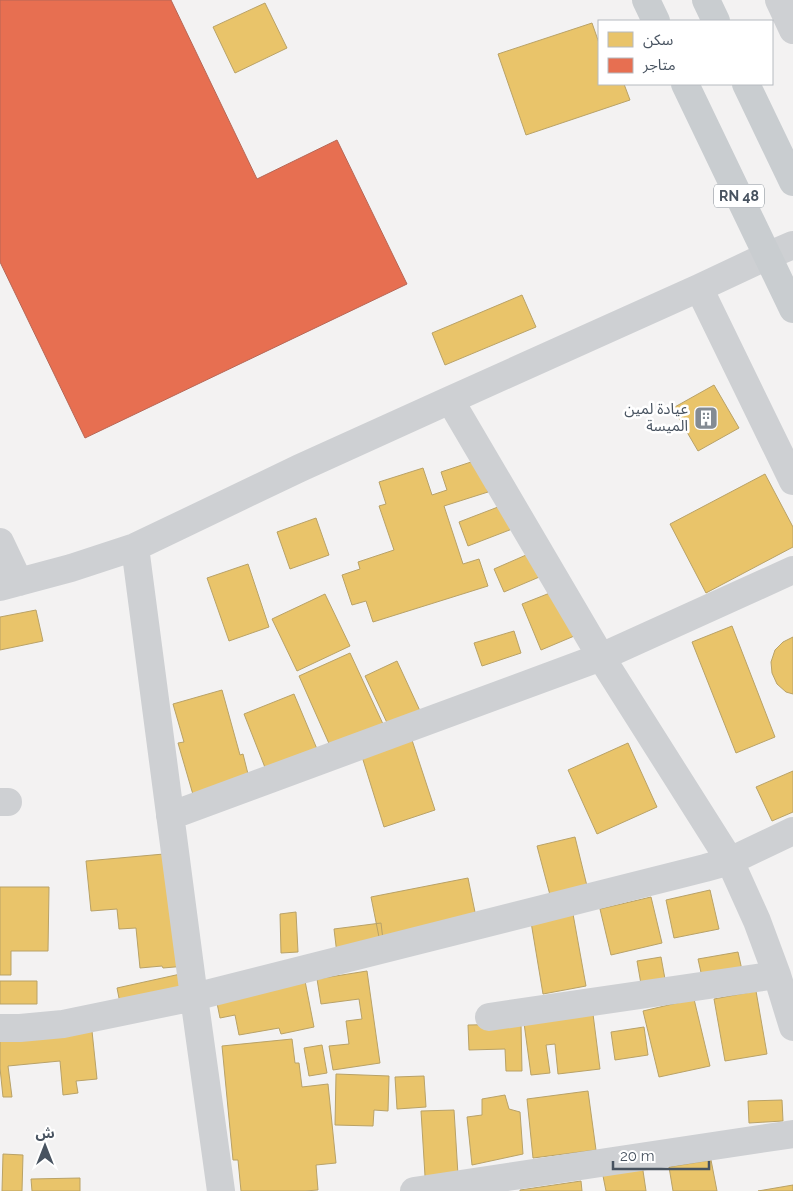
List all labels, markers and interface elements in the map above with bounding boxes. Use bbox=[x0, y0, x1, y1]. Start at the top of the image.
legend bbox=[598, 20, 773, 85]
text: سكن bbox=[643, 31, 674, 49]
text: متاجر bbox=[642, 56, 676, 74]
road number: RN 48 bbox=[714, 185, 764, 208]
place label: عيادة لمين الميسة bbox=[624, 400, 688, 435]
building icon: عيادة لمين الميسة bbox=[693, 405, 719, 431]
north arrow bbox=[20, 1121, 70, 1171]
text: ش bbox=[35, 1125, 55, 1141]
scale bar bbox=[613, 1138, 709, 1170]
text: 20 m bbox=[620, 1147, 655, 1165]

